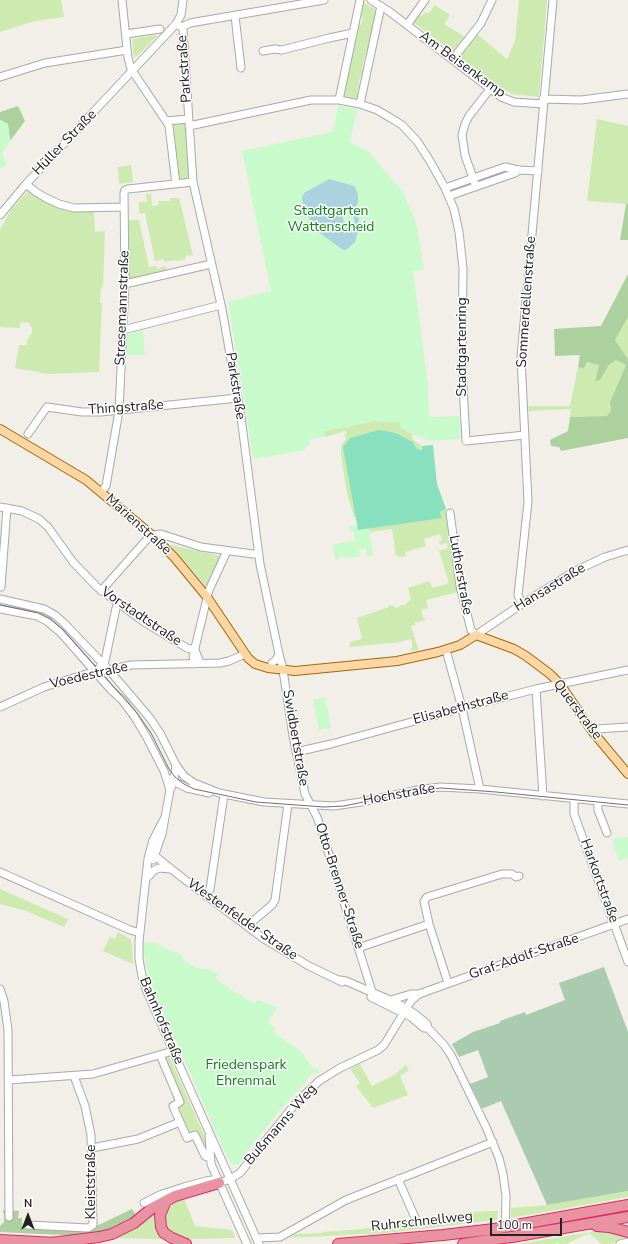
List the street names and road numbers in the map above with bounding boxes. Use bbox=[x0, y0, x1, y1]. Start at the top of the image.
street label: Am Beisenkamp bbox=[416, 28, 508, 102]
street label: Parkstraße bbox=[174, 35, 196, 103]
street label: Hüller Straße bbox=[30, 107, 100, 179]
street label: Sommerdellenstraße bbox=[514, 236, 540, 368]
street label: Stresemannstraße bbox=[113, 250, 133, 366]
street label: Stadtgartenring bbox=[455, 297, 471, 397]
street label: Parkstraße bbox=[221, 351, 249, 421]
street label: Thingstraße bbox=[88, 397, 164, 419]
street label: Marienstraße bbox=[102, 491, 174, 559]
street label: Lutherstraße bbox=[445, 534, 475, 616]
street label: Hansastraße bbox=[511, 560, 589, 616]
street label: Vorstadtstraße bbox=[98, 584, 184, 650]
street label: Voedestraße bbox=[48, 659, 130, 693]
street label: Querstraße bbox=[549, 677, 605, 743]
street label: Elisabethstraße bbox=[411, 687, 511, 729]
street label: Swidbertstraße bbox=[278, 688, 312, 788]
street label: Hochstraße bbox=[362, 780, 436, 810]
street label: Otto-Brenner-Straße bbox=[311, 821, 367, 951]
street label: Harkortstraße bbox=[576, 837, 622, 925]
street label: Westenfelder Straße bbox=[184, 876, 300, 964]
street label: Graf-Adolf-Straße bbox=[467, 930, 581, 984]
street label: Bahnhofstraße bbox=[135, 975, 187, 1067]
street label: Bußmanns Weg bbox=[241, 1081, 321, 1169]
street label: Kleiststraße bbox=[84, 1144, 100, 1220]
street label: Ruhrschnellweg bbox=[370, 1208, 474, 1236]

